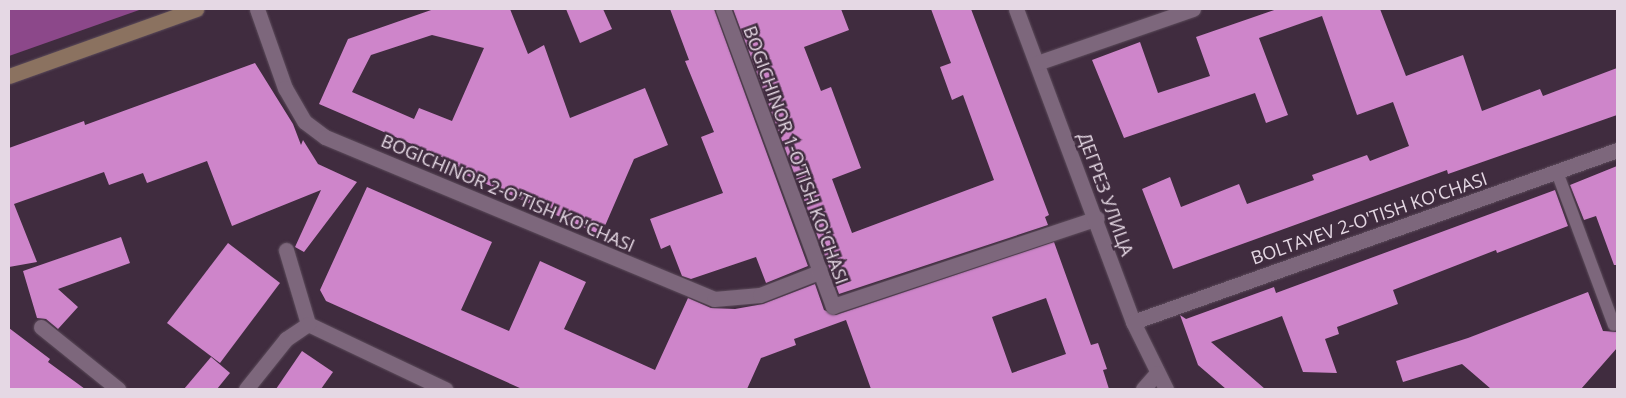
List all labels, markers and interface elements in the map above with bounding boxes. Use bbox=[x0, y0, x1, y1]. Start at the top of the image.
street label: BOGICHINOR 1-O'TISH KO'CHASI bbox=[739, 23, 853, 287]
street label: ДЕГРЕЗ УЛИЦА bbox=[1074, 129, 1138, 259]
street label: BOGICHINOR 2-O'TISH KO'CHASI bbox=[378, 130, 638, 256]
street label: BOLTAYEV 2-O'TISH KO'CHASI bbox=[1248, 167, 1490, 269]

